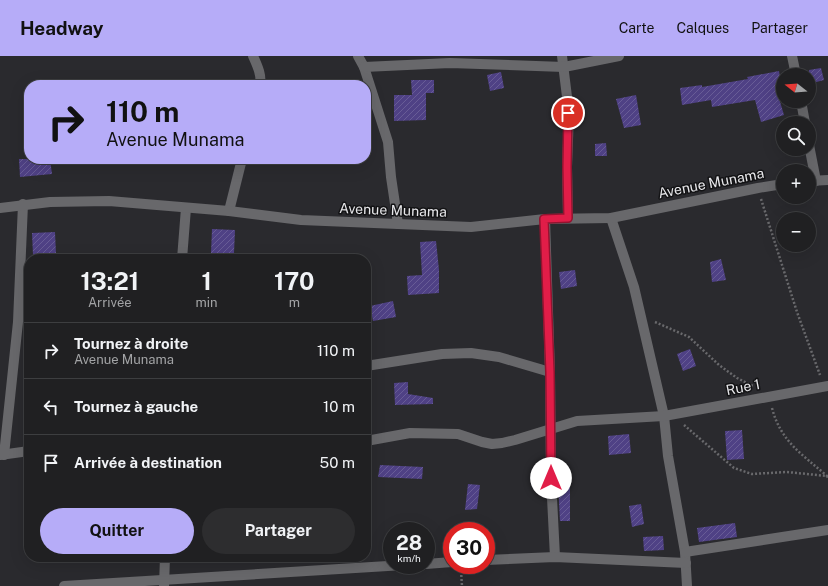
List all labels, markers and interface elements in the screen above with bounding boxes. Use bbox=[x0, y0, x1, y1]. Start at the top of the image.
text: Headway bbox=[20, 17, 103, 39]
text: Carte bbox=[619, 20, 655, 36]
text: Calques bbox=[677, 20, 729, 36]
text: Partager bbox=[751, 20, 808, 36]
north arrow bbox=[776, 68, 816, 108]
map controls bbox=[776, 68, 816, 252]
text: 110 m bbox=[106, 95, 179, 128]
icon: right bbox=[40, 96, 92, 148]
pin bbox=[551, 96, 585, 130]
icon: arrive bbox=[557, 102, 579, 124]
button: search bbox=[776, 116, 816, 156]
text: Avenue Munama bbox=[106, 129, 244, 150]
button: + bbox=[776, 164, 816, 204]
street label: Avenue Munama bbox=[657, 165, 765, 201]
street label: Avenue Munama bbox=[339, 200, 447, 220]
button: − bbox=[776, 212, 816, 252]
text: 13:21 bbox=[80, 267, 139, 295]
text: 1 bbox=[201, 267, 212, 295]
text: 170 bbox=[274, 267, 315, 295]
text: Arrivée bbox=[88, 295, 132, 310]
text: min bbox=[196, 295, 218, 310]
text: m bbox=[289, 295, 300, 310]
text: Tournez à droite bbox=[74, 335, 188, 352]
icon: right bbox=[40, 340, 62, 362]
text: 110 m bbox=[317, 342, 355, 359]
text: Avenue Munama bbox=[74, 352, 174, 367]
street label: Rue 1 bbox=[725, 376, 761, 398]
icon: left bbox=[40, 396, 62, 418]
text: Tournez à gauche bbox=[74, 398, 198, 415]
text: 10 m bbox=[323, 398, 355, 415]
icon: arrive bbox=[40, 452, 62, 474]
text: Arrivée à destination bbox=[74, 454, 222, 471]
text: 50 m bbox=[320, 454, 355, 471]
position arrow bbox=[530, 457, 572, 499]
button: Quitter bbox=[40, 508, 194, 554]
button: Partager bbox=[202, 508, 355, 554]
speed limit sign: 30 bbox=[443, 522, 495, 574]
text: 28 bbox=[396, 531, 422, 555]
text: km/h bbox=[397, 552, 421, 564]

